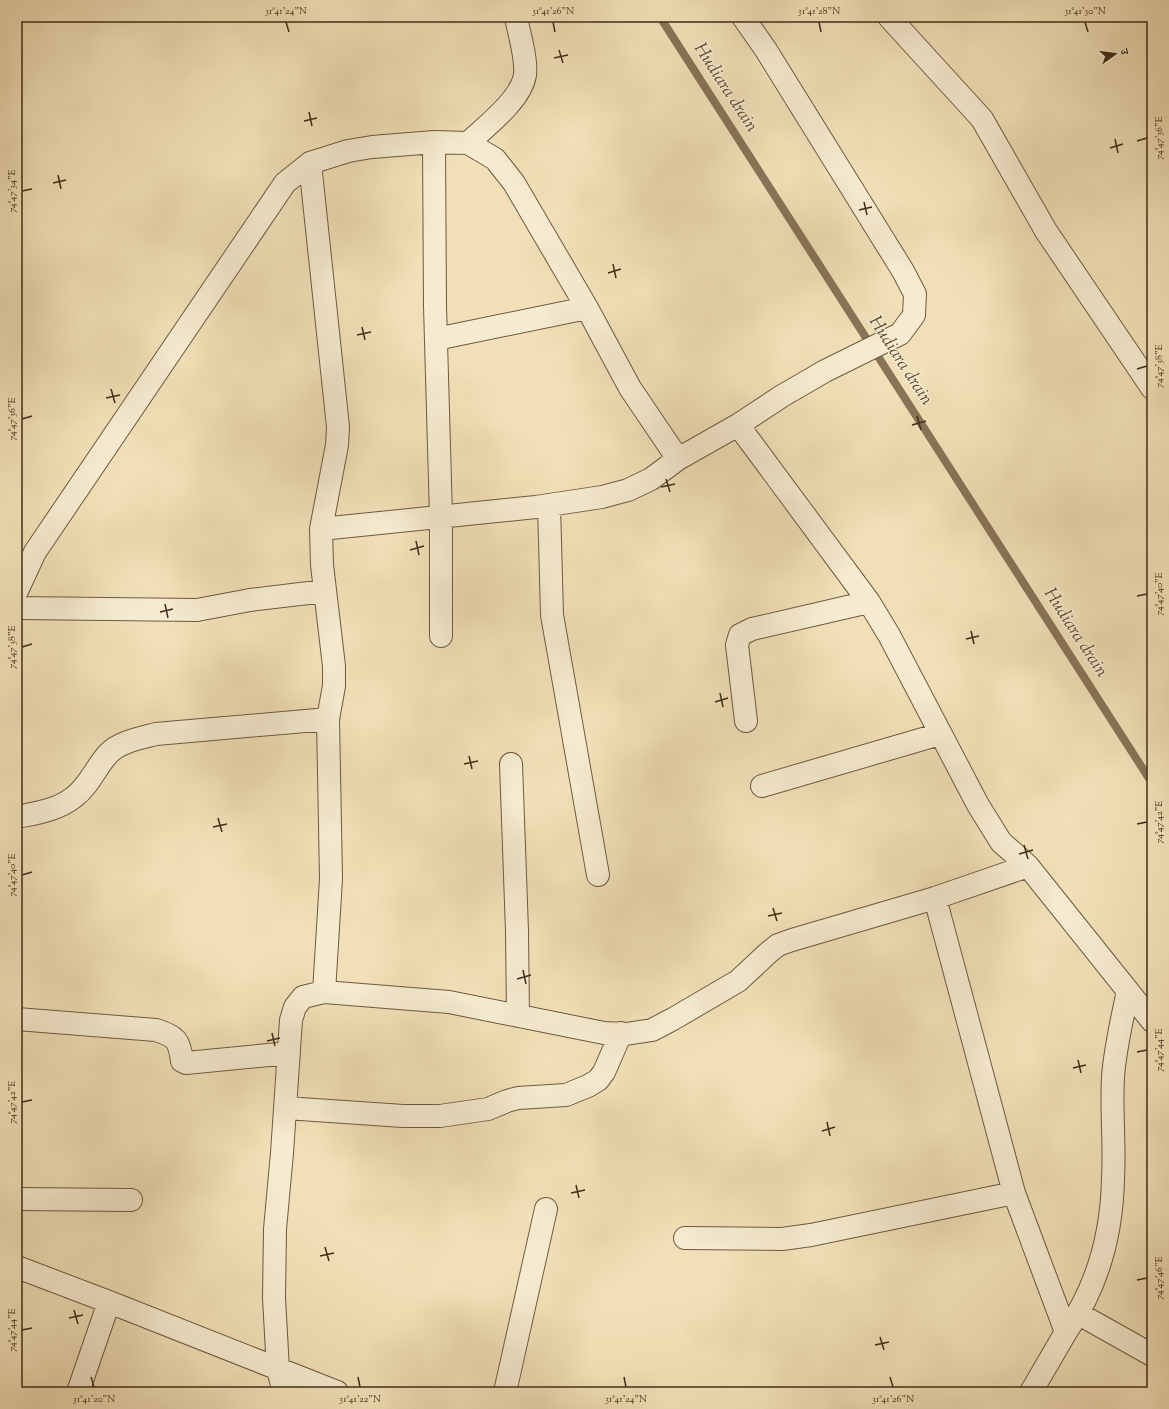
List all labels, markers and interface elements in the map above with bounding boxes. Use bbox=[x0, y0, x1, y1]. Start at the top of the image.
text: 31°41'24"N bbox=[265, 4, 307, 19]
text: 31°41'26"N bbox=[532, 4, 574, 19]
text: 31°41'28"N bbox=[798, 4, 840, 19]
text: 31°41'30"N bbox=[1064, 4, 1106, 19]
north arrow bbox=[1095, 34, 1135, 74]
water label: Hudiara drain bbox=[686, 38, 764, 138]
text: उ bbox=[1115, 46, 1133, 58]
text: 74°47'36"E bbox=[1152, 116, 1167, 160]
text: 74°47'34"E bbox=[5, 169, 20, 213]
water label: Hudiara drain bbox=[861, 311, 939, 411]
text: 74°47'38"E bbox=[1152, 344, 1167, 388]
text: 74°47'36"E bbox=[5, 397, 20, 441]
text: 74°47'40"E bbox=[1152, 572, 1167, 616]
water label: Hudiara drain bbox=[1036, 583, 1114, 683]
text: 74°47'38"E bbox=[5, 625, 20, 669]
text: 74°47'42"E bbox=[1152, 801, 1167, 843]
text: 74°47'40"E bbox=[5, 853, 20, 897]
text: 74°47'44"E bbox=[1152, 1028, 1167, 1072]
text: 74°47'42"E bbox=[5, 1081, 20, 1123]
text: 74°47'46"E bbox=[1152, 1256, 1167, 1300]
text: 74°47'44"E bbox=[5, 1308, 20, 1352]
text: 31°41'20"N bbox=[73, 1392, 115, 1407]
text: 31°41'22"N bbox=[339, 1392, 381, 1407]
text: 31°41'24"N bbox=[605, 1392, 647, 1407]
text: 31°41'26"N bbox=[872, 1392, 914, 1407]

